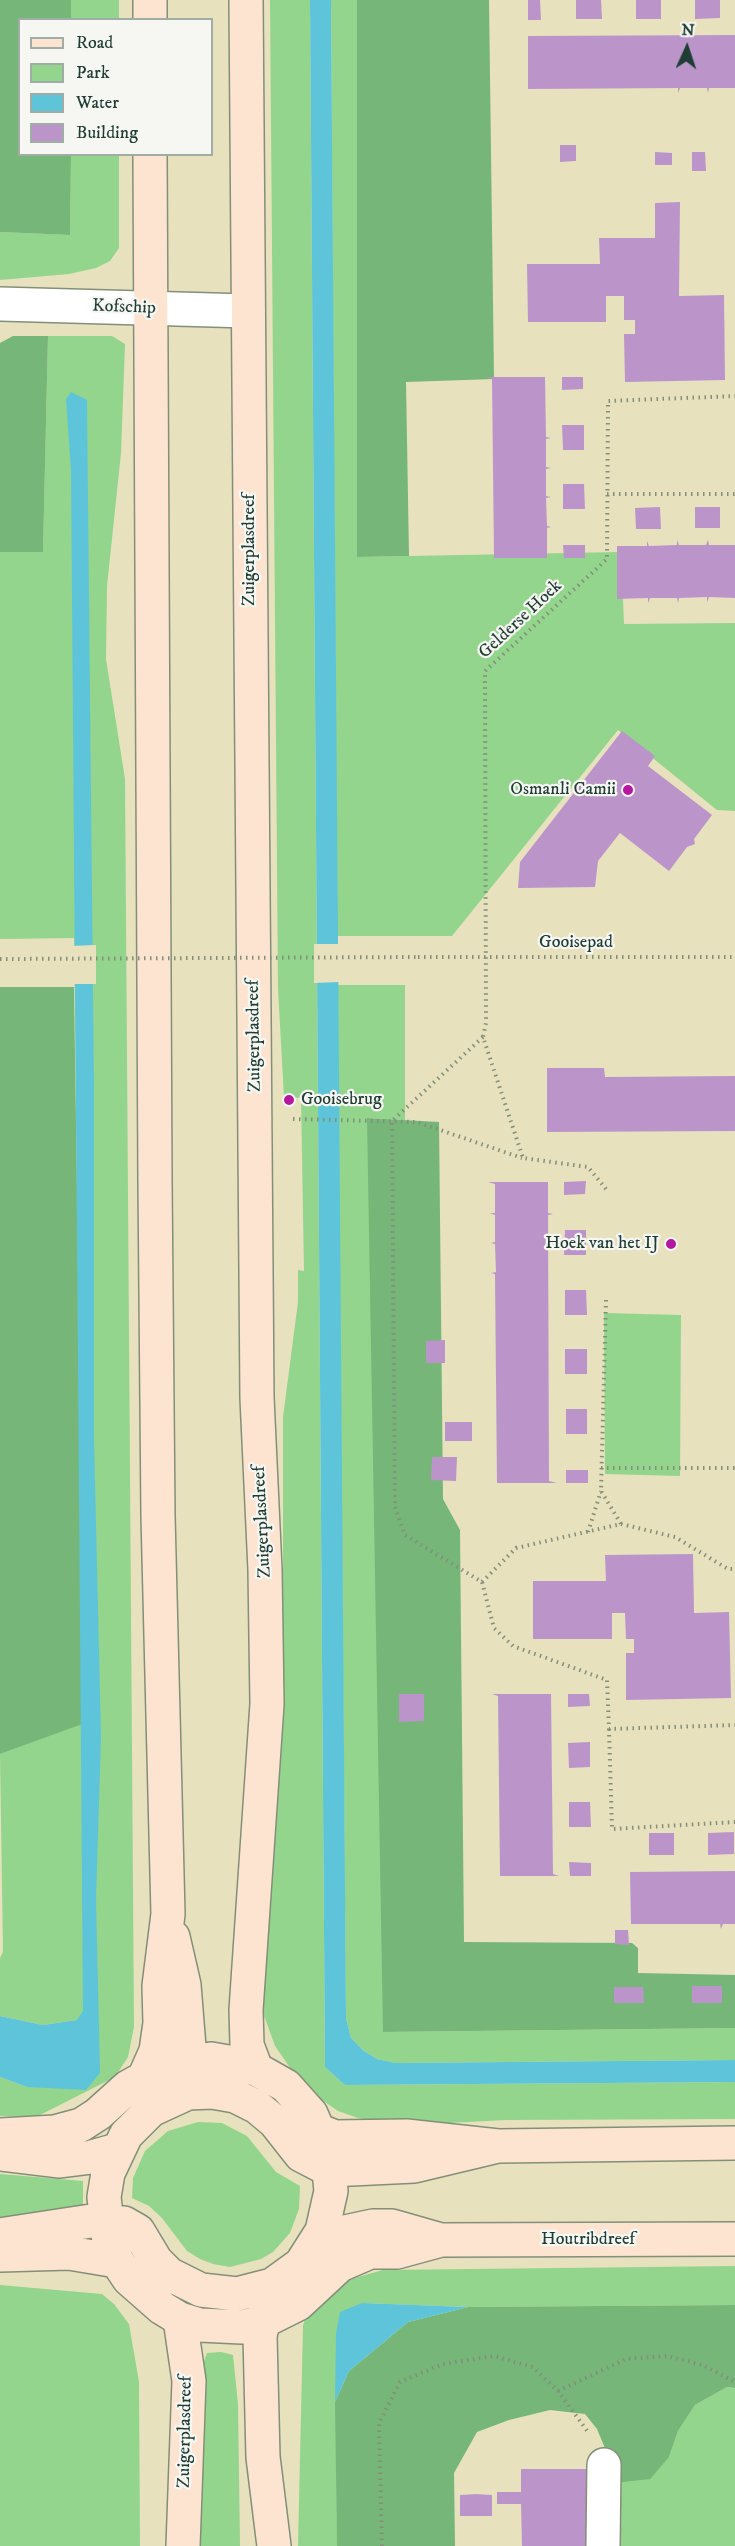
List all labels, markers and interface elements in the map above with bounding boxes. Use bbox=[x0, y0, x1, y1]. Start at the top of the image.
legend bbox=[18, 18, 213, 156]
north arrow bbox=[657, 18, 717, 78]
text: N bbox=[681, 20, 695, 40]
text: Road bbox=[76, 32, 113, 54]
text: Park bbox=[76, 62, 110, 84]
text: Water bbox=[76, 92, 119, 114]
text: Building bbox=[76, 122, 138, 144]
street label: Kofschip bbox=[92, 296, 156, 320]
street label: Zuigerplasdreef bbox=[239, 494, 261, 606]
street label: Gelderse Hoek bbox=[475, 576, 567, 664]
place label: Osmanli Camii bbox=[510, 779, 616, 801]
marker: Osmanli Camii bbox=[621, 783, 635, 797]
street label: Gooisepad bbox=[539, 932, 613, 954]
street label: Zuigerplasdreef bbox=[243, 980, 267, 1092]
place label: Gooisebrug bbox=[301, 1089, 382, 1111]
marker: Gooisebrug bbox=[282, 1093, 296, 1107]
place label: Hoek van het IJ bbox=[545, 1233, 659, 1255]
marker: Hoek van het IJ bbox=[664, 1237, 678, 1251]
street label: Zuigerplasdreef bbox=[249, 1465, 277, 1579]
street label: Houtribdreef bbox=[541, 2229, 635, 2251]
street label: Zuigerplasdreef bbox=[174, 2376, 198, 2488]

